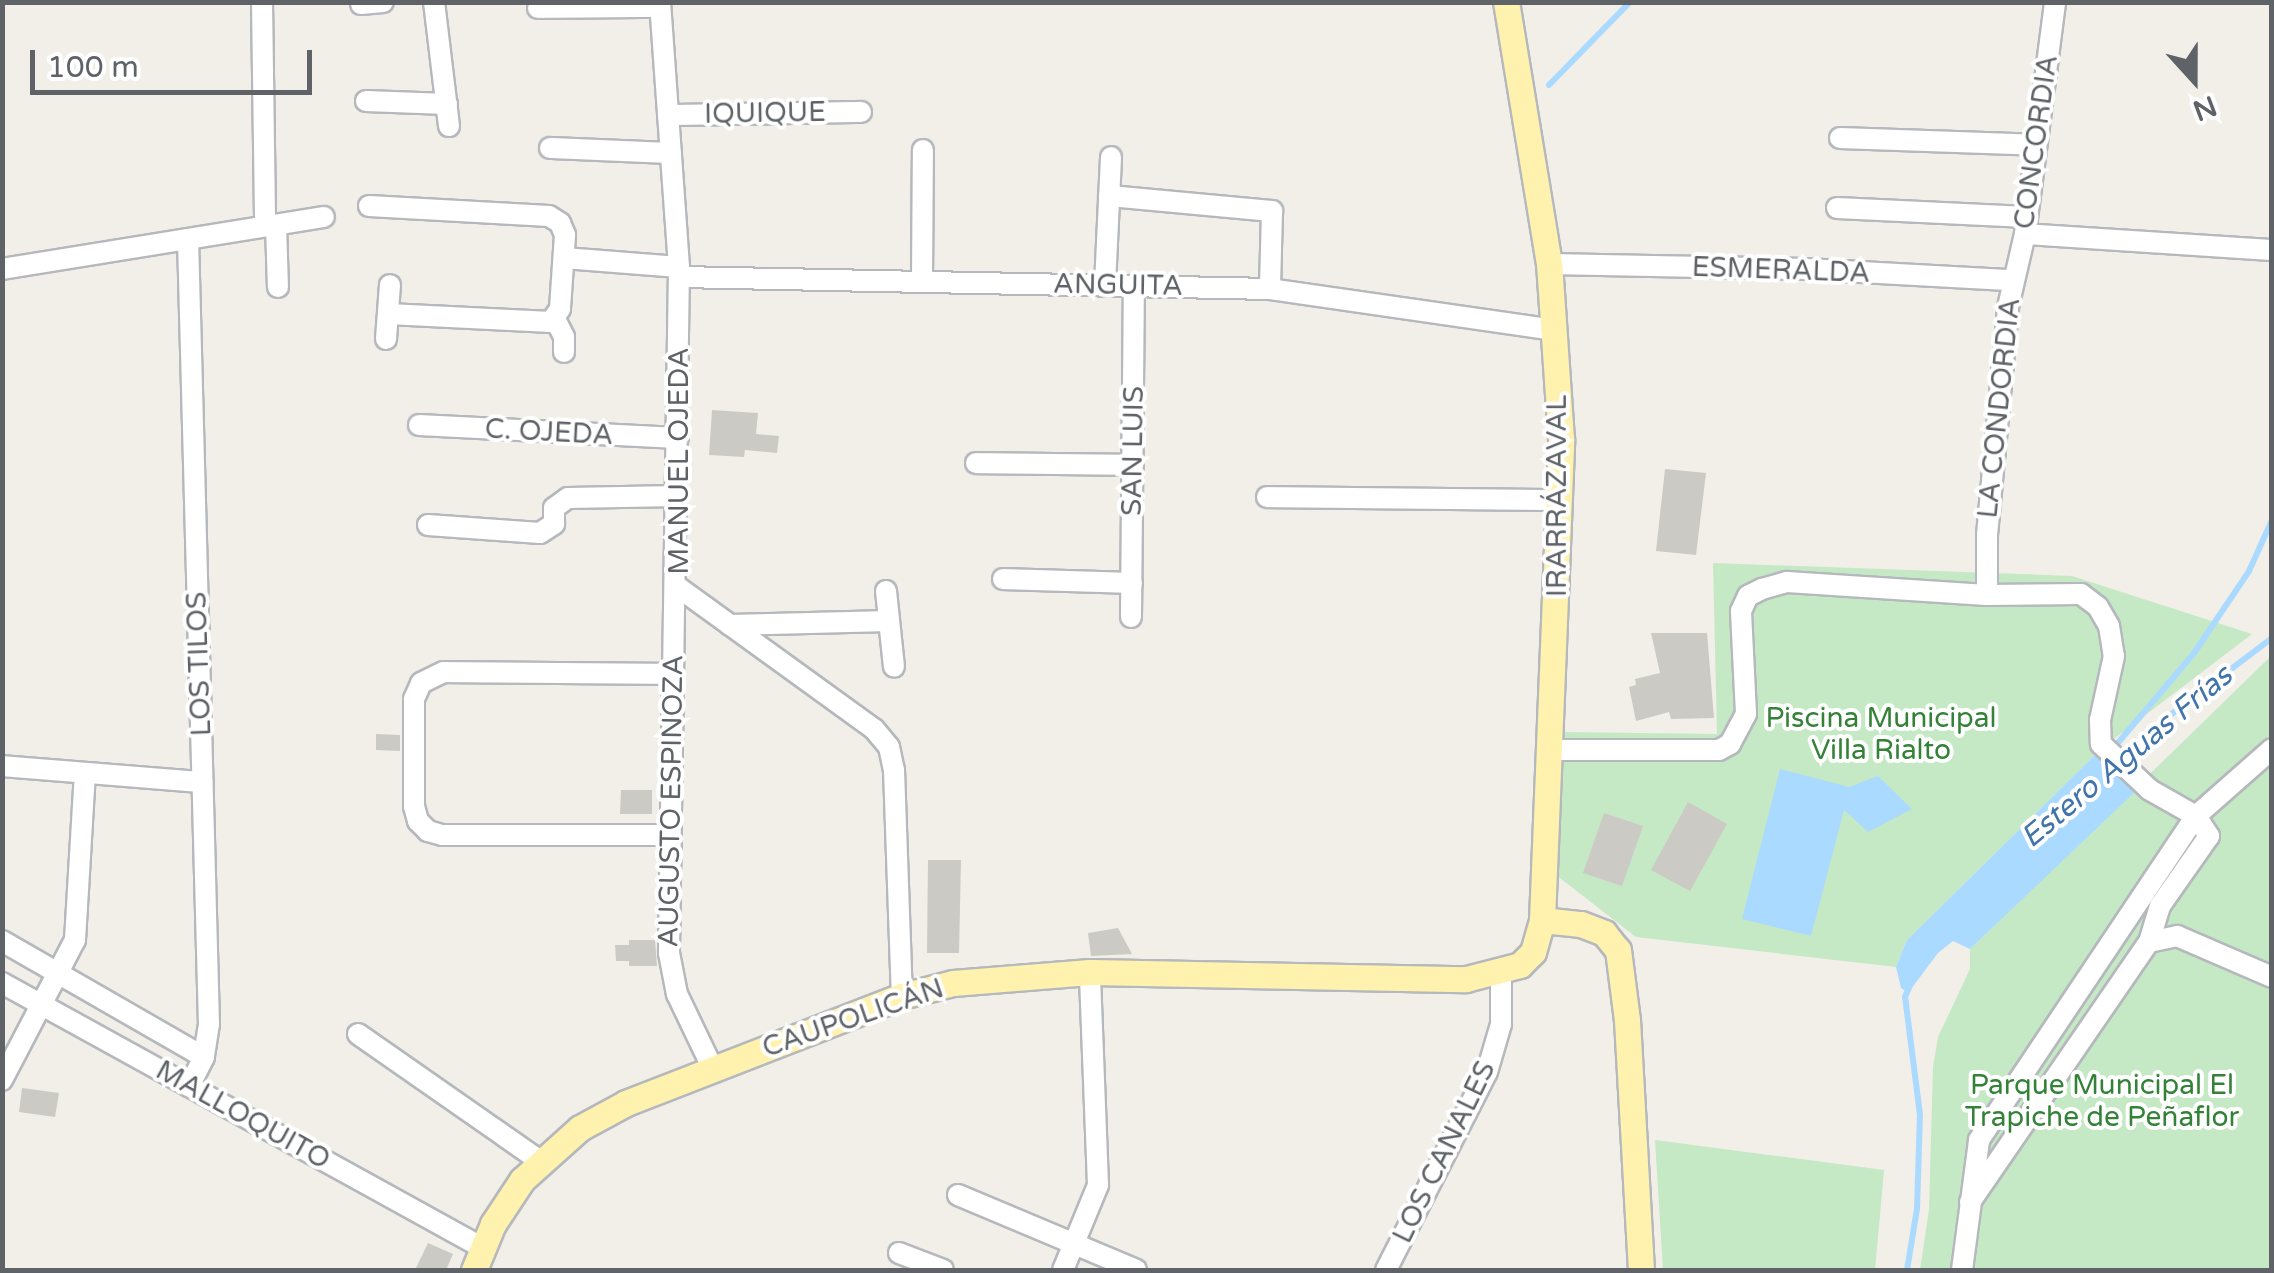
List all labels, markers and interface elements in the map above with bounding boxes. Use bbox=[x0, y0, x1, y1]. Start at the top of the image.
scale bar bbox=[35, 30, 318, 92]
north arrow bbox=[2144, 30, 2244, 130]
text: 100 m bbox=[47, 49, 139, 86]
street label: CONCORDIA bbox=[2007, 53, 2065, 231]
text: N bbox=[2188, 88, 2221, 128]
street label: IQUIQUE bbox=[704, 95, 826, 131]
street label: ESMERALDA bbox=[1691, 250, 1871, 290]
street label: ANGUITA bbox=[1053, 267, 1183, 303]
street label: LA CONDORDIA bbox=[1971, 296, 2027, 520]
street label: MANUEL OJEDA bbox=[662, 347, 696, 575]
street label: SAN LUIS bbox=[1115, 386, 1151, 516]
street label: IRARRÁZAVAL bbox=[1540, 395, 1574, 597]
street label: C. OJEDA bbox=[484, 412, 614, 452]
street label: LOS TILOS bbox=[180, 591, 218, 737]
street label: AUGUSTO ESPINOZA bbox=[652, 654, 690, 948]
water label: Estero Aguas Frías bbox=[2014, 658, 2240, 856]
park label: Piscina Municipal Villa Rialto bbox=[1766, 701, 1996, 767]
street label: CAUPOLICÁN bbox=[758, 971, 948, 1065]
street label: MALLOQUITO bbox=[150, 1053, 336, 1177]
street label: LOS CANALES bbox=[1385, 1055, 1503, 1249]
park label: Parque Municipal El Trapiche de Peñaflor bbox=[1965, 1068, 2239, 1134]

